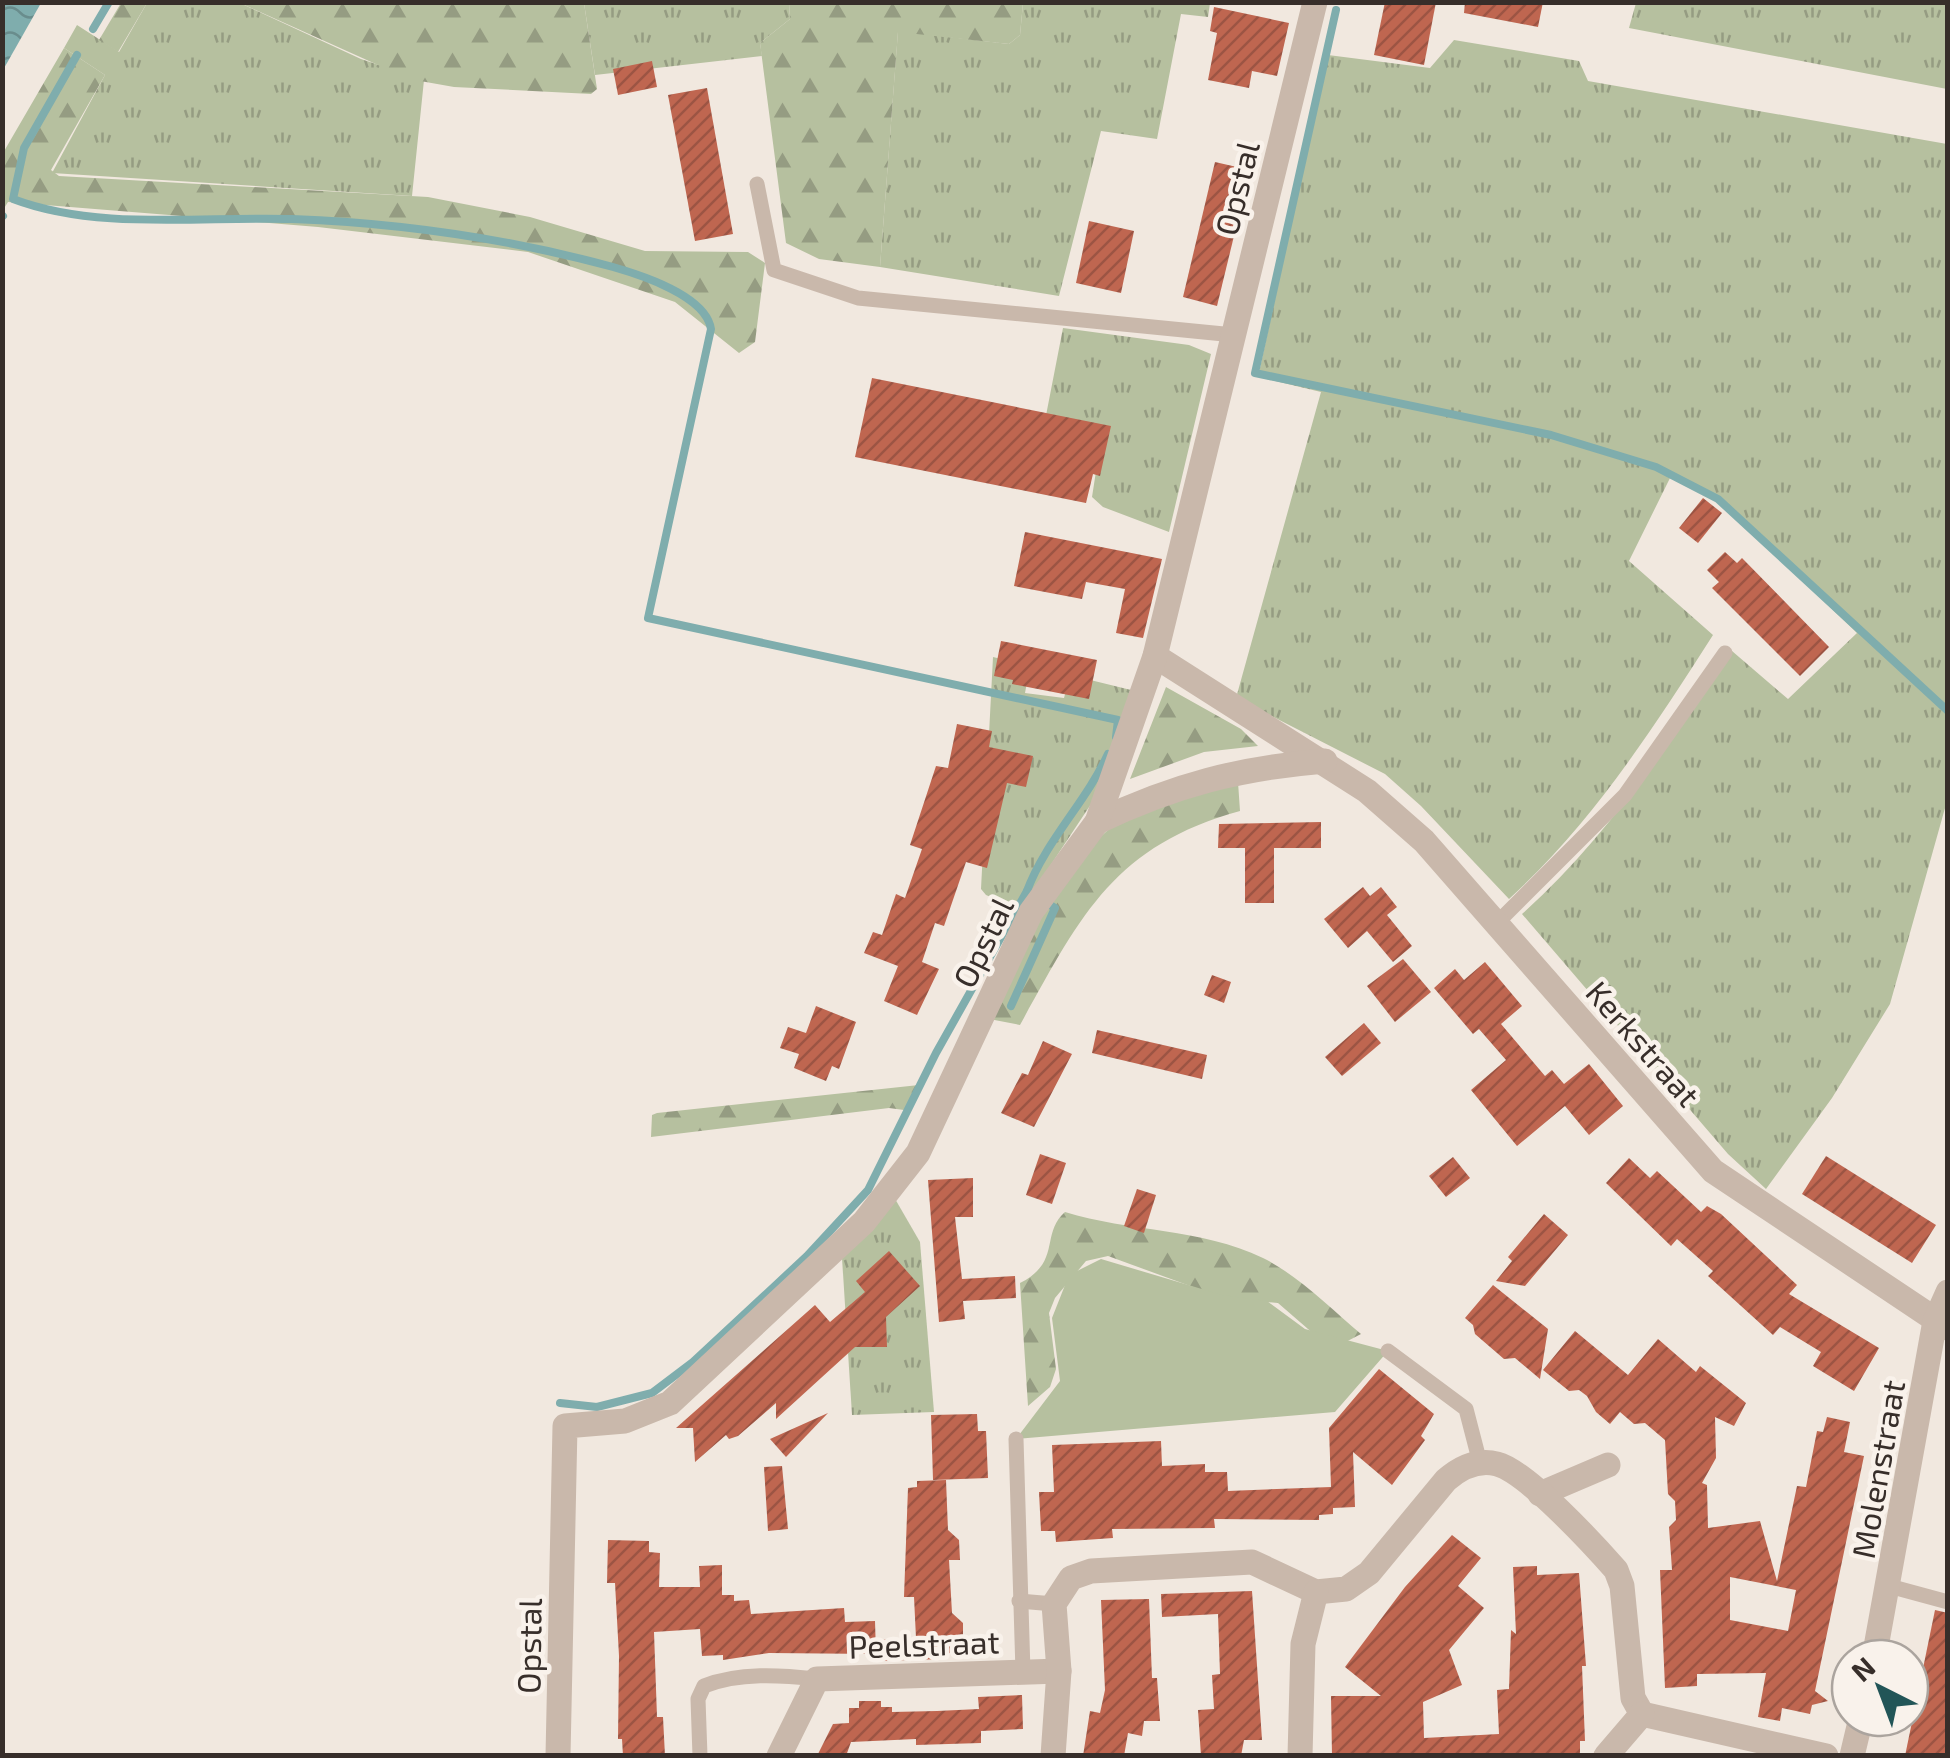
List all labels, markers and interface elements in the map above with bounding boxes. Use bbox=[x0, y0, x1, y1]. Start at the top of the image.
street label: Opstal bbox=[1206, 137, 1266, 239]
street label: Opstal bbox=[944, 890, 1020, 993]
street label: Kerkstraat bbox=[1579, 973, 1709, 1113]
street label: Molenstraat bbox=[1843, 1377, 1911, 1561]
street label: Opstal bbox=[508, 1597, 548, 1694]
street label: Peelstraat bbox=[848, 1621, 1000, 1665]
north arrow bbox=[1830, 1638, 1930, 1738]
text: N bbox=[1844, 1649, 1881, 1688]

